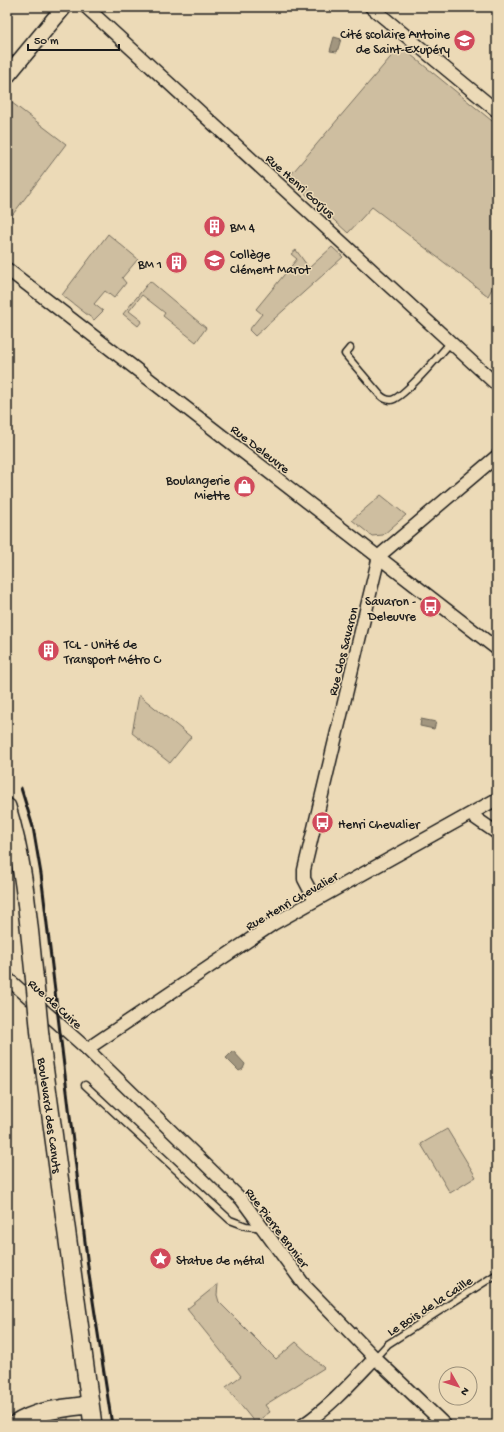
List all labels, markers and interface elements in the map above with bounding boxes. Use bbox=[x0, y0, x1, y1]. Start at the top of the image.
scale bar bbox=[28, 26, 119, 52]
school or university icon: Cité scolaire Antoine de Saint-Exupéry bbox=[452, 27, 478, 53]
place label: Cité scolaire Antoine de Saint-Exupéry bbox=[340, 28, 451, 58]
text: 50 m bbox=[34, 35, 59, 49]
street label: Rue Henri Gorjus bbox=[262, 152, 338, 223]
building icon: BM 4 bbox=[201, 213, 227, 239]
place label: BM 4 bbox=[229, 221, 255, 236]
school or university icon: Collège Clément Marot bbox=[201, 247, 227, 273]
place label: Collège Clément Marot bbox=[230, 248, 312, 278]
building icon: BM 1 bbox=[164, 250, 190, 276]
place label: BM 1 bbox=[137, 258, 162, 273]
street label: Rue Deleuvre bbox=[227, 422, 292, 478]
shop icon: Boulangerie Miette bbox=[232, 473, 258, 499]
place label: Boulangerie Miette bbox=[165, 474, 230, 504]
bus stop icon: Savaron - Deleuvre bbox=[418, 594, 444, 620]
place label: Savaron - Deleuvre bbox=[365, 595, 416, 625]
street label: Rue Clos Savaron bbox=[326, 605, 363, 698]
building icon: TCL - Unité de Transport Métro C bbox=[36, 637, 62, 663]
place label: TCL - Unité de Transport Métro C bbox=[63, 638, 161, 668]
bus stop icon: Henri Chevalier bbox=[310, 810, 336, 836]
place label: Henri Chevalier bbox=[338, 818, 421, 833]
street label: Rue Henri Chevalier bbox=[243, 869, 342, 935]
street label: Rue de Cuire bbox=[24, 977, 85, 1033]
street label: Boulevard des Canuts bbox=[33, 1056, 64, 1175]
street label: Rue Pierre Brunier bbox=[241, 1186, 312, 1272]
place icon: Statue de métal bbox=[147, 1246, 173, 1272]
place label: Statue de métal bbox=[176, 1254, 265, 1269]
street label: Le Bois de la Caille bbox=[385, 1274, 476, 1340]
north arrow bbox=[438, 1366, 478, 1406]
text: N bbox=[457, 1384, 471, 1398]

